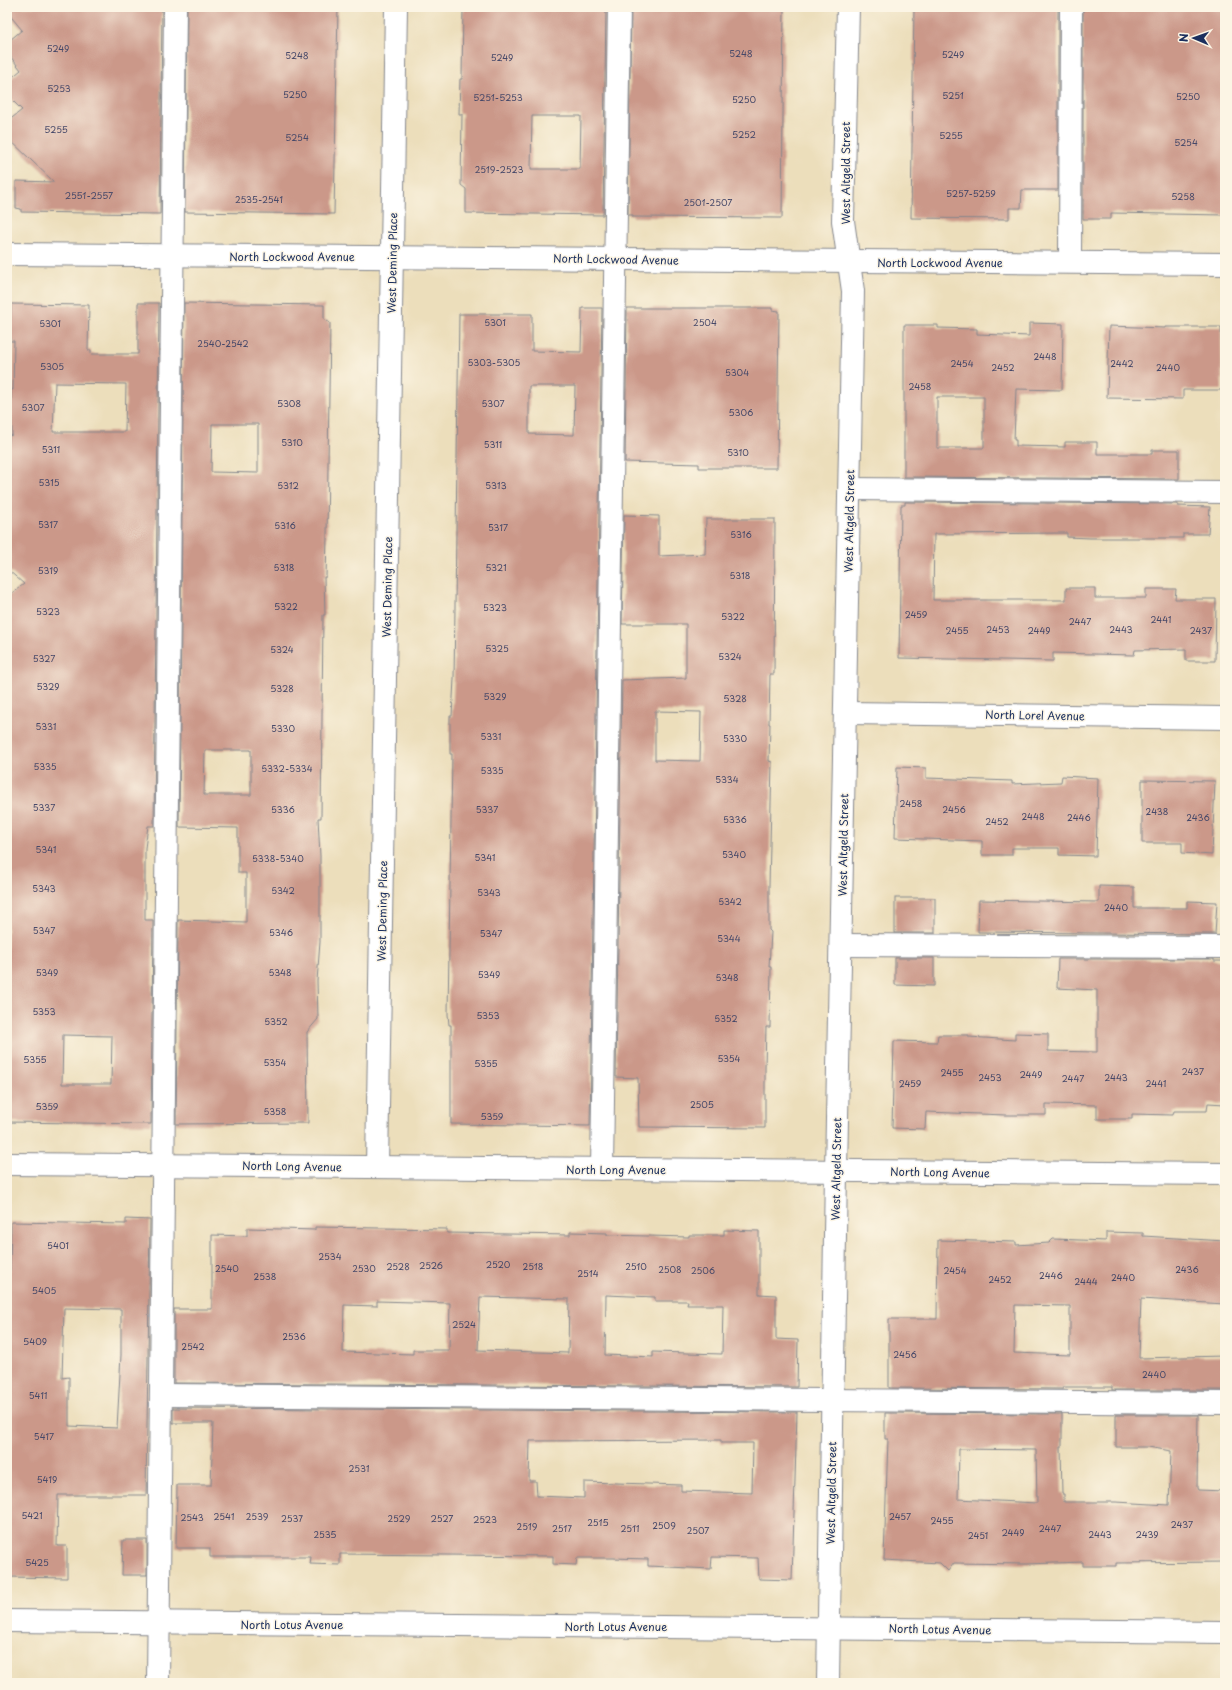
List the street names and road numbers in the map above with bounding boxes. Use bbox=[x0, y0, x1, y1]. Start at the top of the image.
street label: West Altgeld Street bbox=[837, 121, 854, 224]
street label: West Deming Place bbox=[383, 212, 401, 314]
street label: North Lockwood Avenue bbox=[229, 248, 355, 265]
street label: North Lockwood Avenue bbox=[553, 249, 679, 269]
street label: North Lockwood Avenue bbox=[877, 254, 1003, 271]
street label: West Altgeld Street bbox=[840, 469, 858, 573]
street label: West Deming Place bbox=[378, 536, 396, 638]
street label: North Lorel Avenue bbox=[985, 706, 1085, 724]
street label: West Altgeld Street bbox=[834, 793, 852, 897]
street label: West Deming Place bbox=[373, 860, 391, 962]
street label: West Altgeld Street bbox=[827, 1117, 845, 1221]
street label: North Long Avenue bbox=[242, 1157, 342, 1175]
street label: North Long Avenue bbox=[566, 1161, 666, 1178]
street label: North Long Avenue bbox=[890, 1163, 990, 1181]
street label: West Altgeld Street bbox=[822, 1441, 840, 1545]
street label: North Lotus Avenue bbox=[241, 1616, 343, 1633]
street label: North Lotus Avenue bbox=[565, 1618, 667, 1635]
street label: North Lotus Avenue bbox=[888, 1620, 992, 1638]

